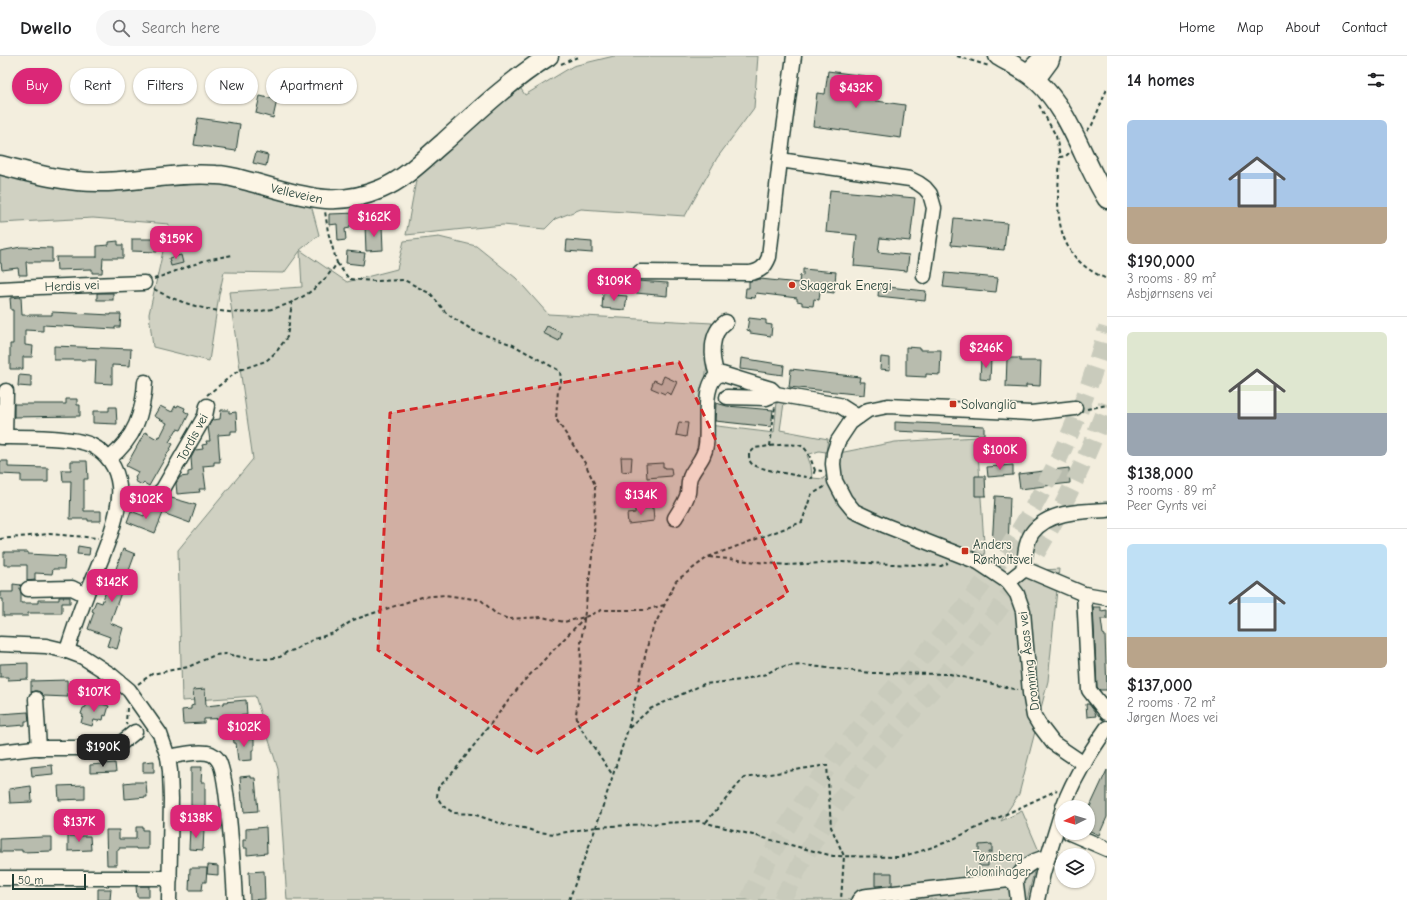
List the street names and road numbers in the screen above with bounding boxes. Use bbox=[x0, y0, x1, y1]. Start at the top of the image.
street label: Velleveien bbox=[269, 180, 325, 207]
street label: Herdis vei bbox=[44, 277, 100, 294]
street label: Tordis vei bbox=[174, 411, 211, 463]
street label: Dronning Åsas vei bbox=[1014, 611, 1042, 711]

